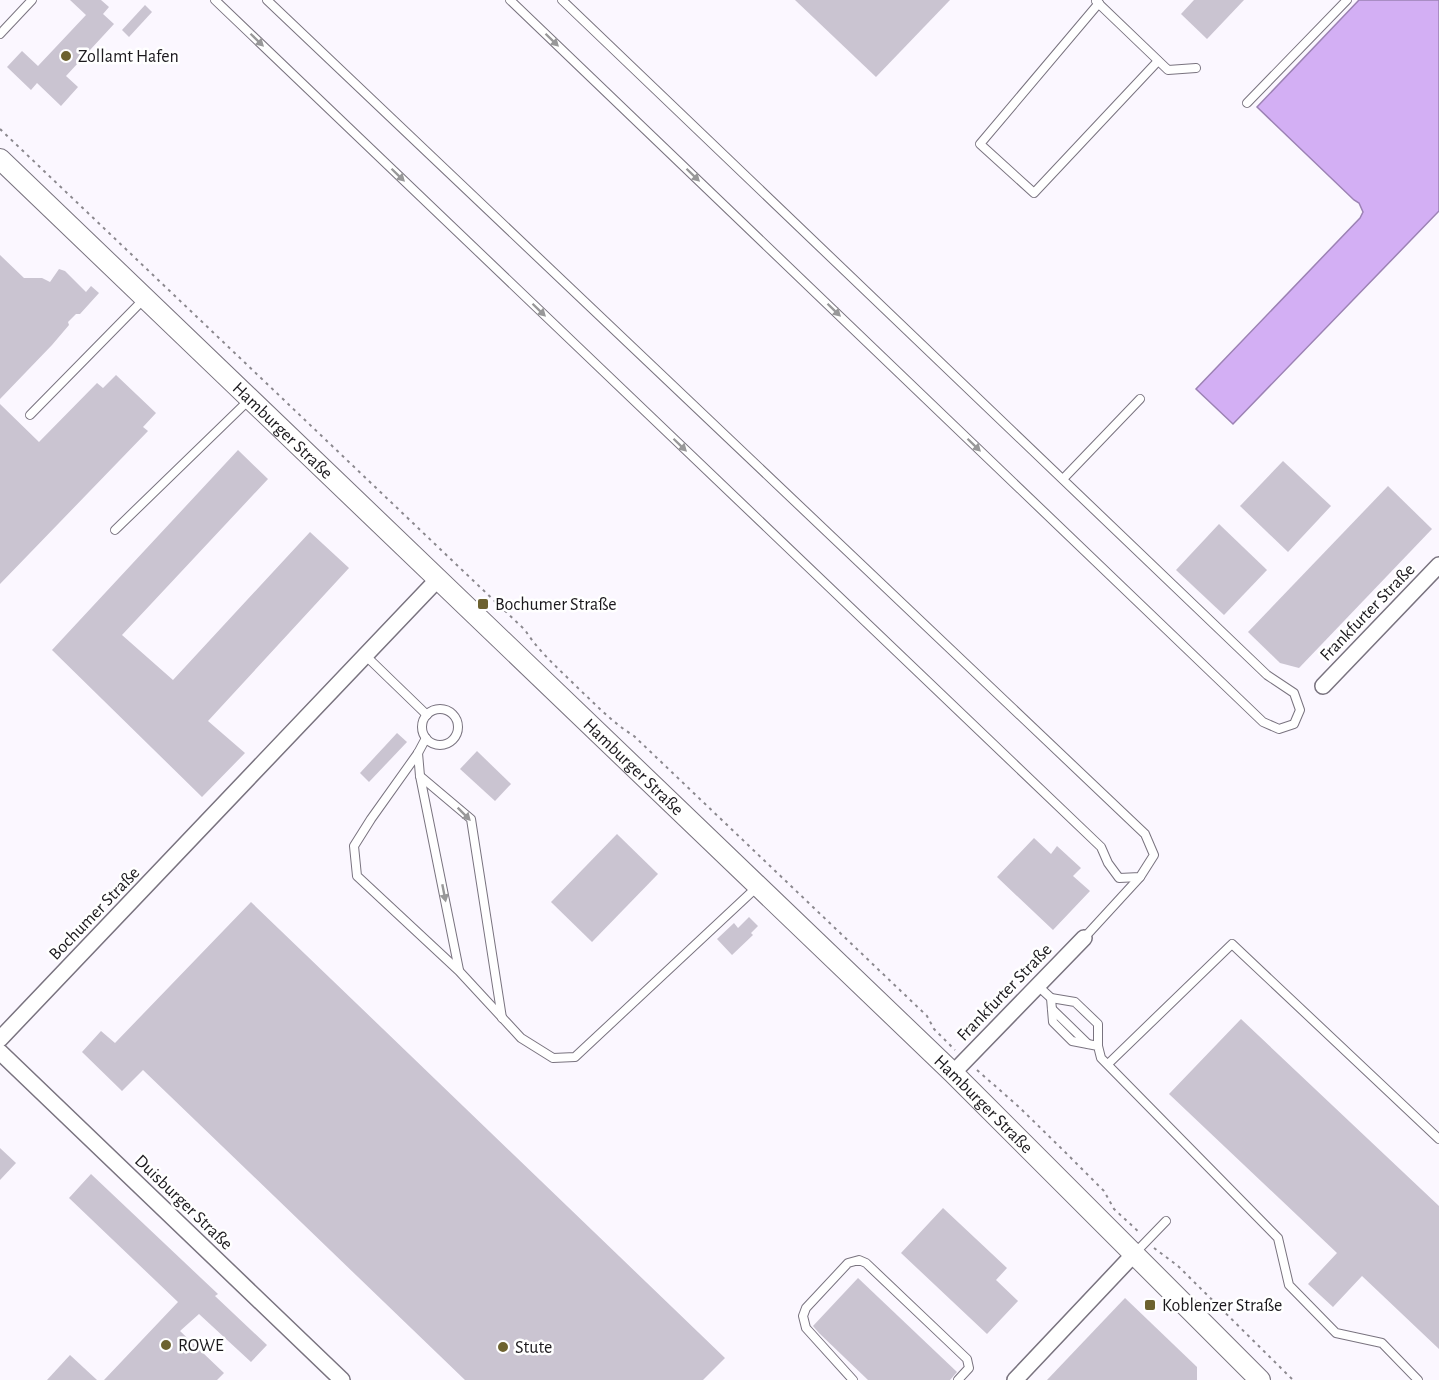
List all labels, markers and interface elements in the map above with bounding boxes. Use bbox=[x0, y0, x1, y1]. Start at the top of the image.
one-way arrow bbox=[250, 33, 264, 47]
one-way arrow bbox=[545, 33, 559, 47]
place label: Zollamt Hafen bbox=[78, 48, 179, 66]
marker: Zollamt Hafen bbox=[59, 49, 73, 63]
one-way arrow bbox=[391, 168, 406, 182]
one-way arrow bbox=[686, 168, 700, 182]
one-way arrow bbox=[532, 303, 547, 317]
one-way arrow bbox=[826, 303, 840, 317]
street label: Hamburger Straße bbox=[229, 379, 336, 483]
one-way arrow bbox=[673, 437, 687, 451]
one-way arrow bbox=[967, 438, 981, 452]
street label: Frankfurter Straße bbox=[1317, 561, 1419, 665]
place label: Bochumer Straße bbox=[495, 596, 617, 614]
marker: Bochumer Straße bbox=[476, 597, 490, 611]
street label: Hamburger Straße bbox=[579, 716, 686, 819]
one-way arrow bbox=[457, 807, 472, 821]
street label: Bochumer Straße bbox=[46, 864, 143, 964]
one-way arrow bbox=[440, 884, 449, 903]
street label: Frankfurter Straße bbox=[954, 941, 1056, 1045]
street label: Hamburger Straße bbox=[930, 1052, 1036, 1157]
street label: Duisburger Straße bbox=[131, 1152, 236, 1254]
place label: Koblenzer Straße bbox=[1162, 1297, 1282, 1315]
marker: Koblenzer Straße bbox=[1143, 1298, 1157, 1312]
place label: ROWE bbox=[178, 1337, 224, 1355]
marker: ROWE bbox=[159, 1338, 173, 1352]
place label: Stute bbox=[515, 1339, 552, 1357]
marker: Stute bbox=[496, 1340, 510, 1354]

